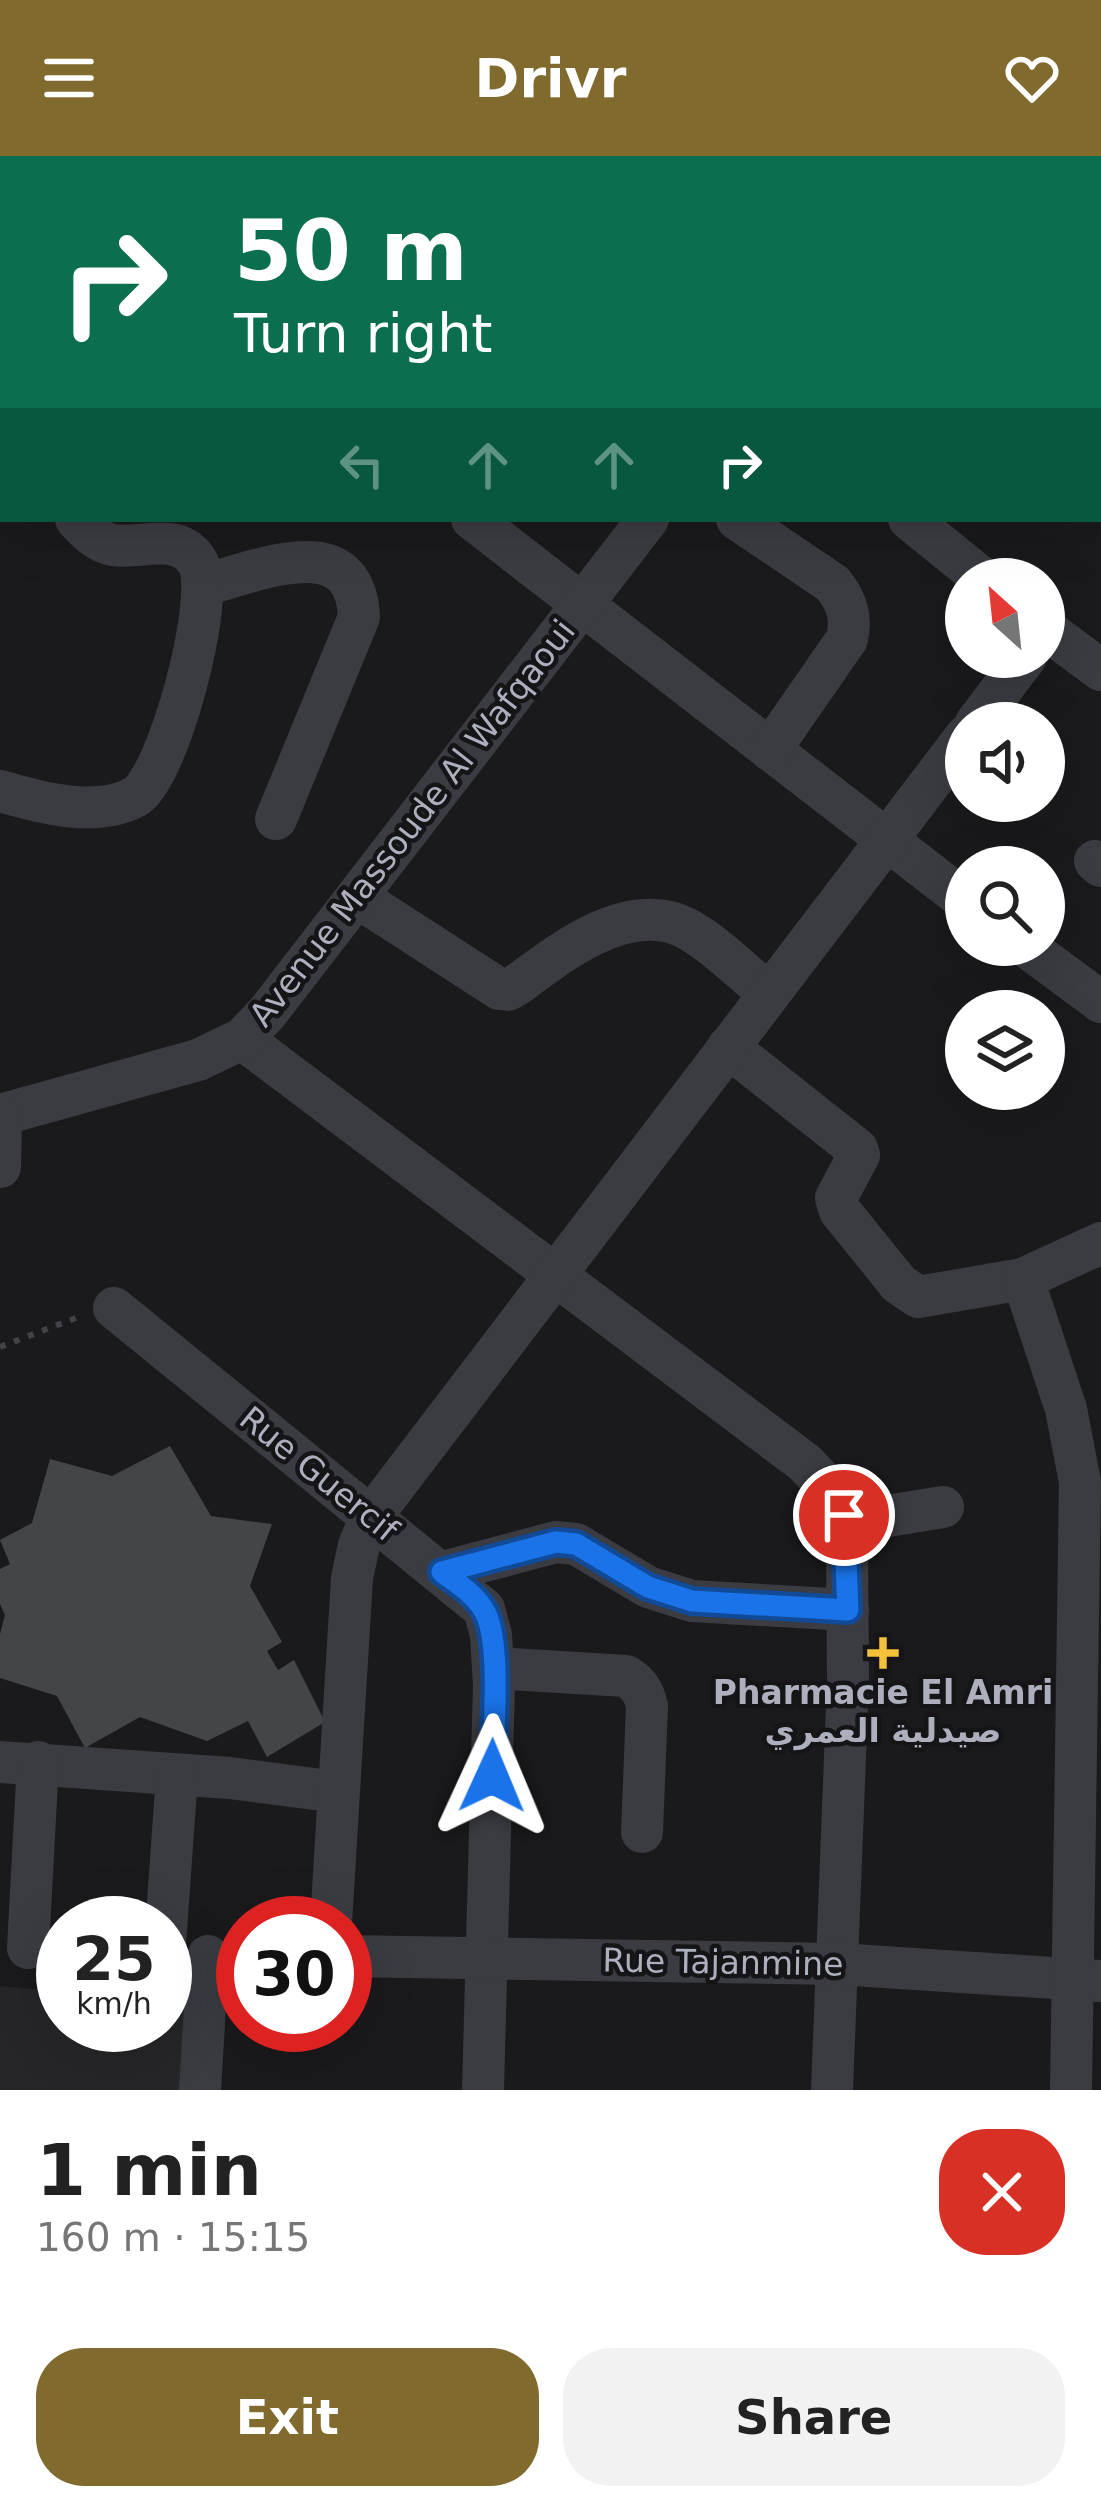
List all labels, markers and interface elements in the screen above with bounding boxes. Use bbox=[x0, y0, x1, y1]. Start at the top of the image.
icon: menu bbox=[36, 45, 102, 111]
icon: heart bbox=[999, 45, 1065, 111]
text: Drivr bbox=[475, 47, 626, 110]
text: 50 m bbox=[234, 202, 468, 300]
icon: right bbox=[36, 204, 192, 360]
text: Turn right bbox=[234, 302, 493, 365]
icon: left bbox=[329, 432, 395, 498]
icon: ahead bbox=[455, 432, 521, 498]
icon: ahead bbox=[581, 432, 647, 498]
icon: right bbox=[707, 432, 773, 498]
north arrow bbox=[945, 558, 1065, 678]
map controls bbox=[945, 558, 1065, 1110]
street label: Avenue Massoude Al Wafqaoui bbox=[241, 612, 583, 1034]
button: sound bbox=[945, 702, 1065, 822]
button: search bbox=[945, 846, 1065, 966]
button: layers bbox=[945, 990, 1065, 1110]
street label: Rue Guercif bbox=[232, 1399, 407, 1550]
pin bbox=[793, 1464, 895, 1566]
icon: arrive bbox=[811, 1482, 877, 1548]
marker: Pharmacie El Amri صيدلية العمري bbox=[870, 1640, 896, 1666]
place label: Pharmacie El Amri صيدلية العمري bbox=[713, 1673, 1053, 1751]
position arrow bbox=[429, 1713, 555, 1839]
speed limit sign: 30 bbox=[216, 1896, 372, 2052]
text: 25 bbox=[72, 1924, 156, 1994]
street label: Rue Tajanmine bbox=[602, 1940, 844, 1984]
text: km/h bbox=[76, 1986, 152, 2021]
text: 1 min bbox=[36, 2128, 262, 2212]
button: close bbox=[939, 2129, 1065, 2255]
text: 160 m · 15:15 bbox=[36, 2215, 310, 2260]
button: Exit bbox=[36, 2348, 539, 2486]
button: Share bbox=[563, 2348, 1065, 2486]

